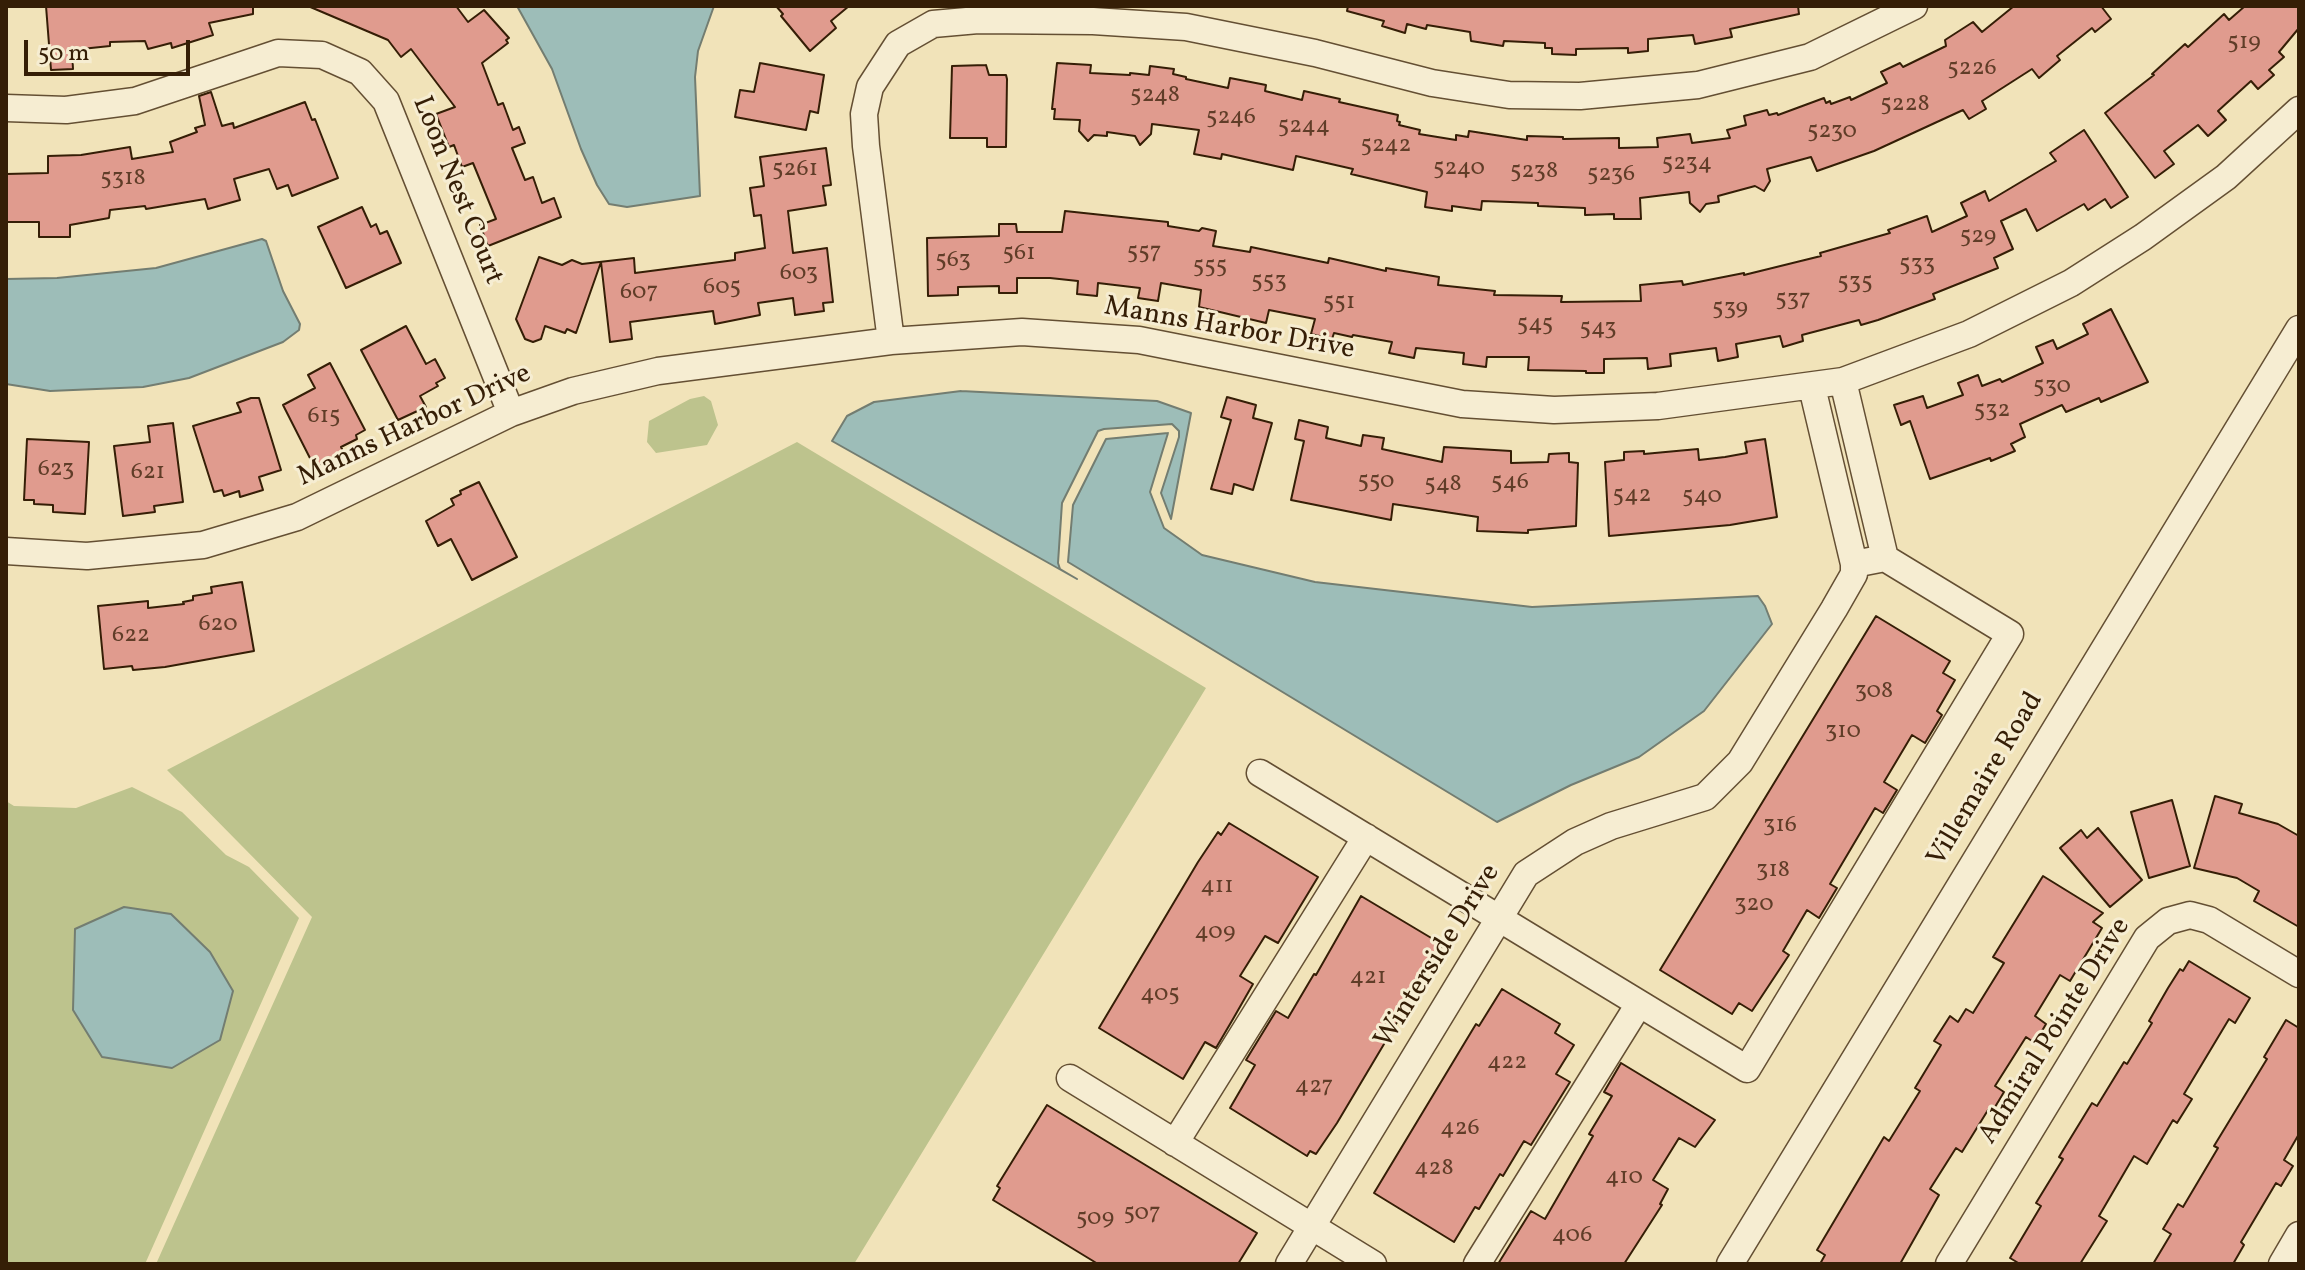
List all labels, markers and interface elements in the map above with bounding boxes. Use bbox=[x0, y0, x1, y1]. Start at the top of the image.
scale bar bbox=[28, 24, 194, 74]
house number: 519 bbox=[2227, 30, 2261, 58]
text: 50 m bbox=[38, 37, 90, 71]
house number: 5226 bbox=[1947, 56, 1997, 84]
house number: 5248 bbox=[1130, 83, 1180, 111]
street label: Loon Nest Court bbox=[403, 92, 509, 290]
house number: 5228 bbox=[1880, 92, 1930, 120]
house number: 5246 bbox=[1206, 105, 1256, 133]
house number: 5244 bbox=[1278, 114, 1330, 142]
house number: 5230 bbox=[1807, 119, 1857, 147]
house number: 5242 bbox=[1361, 133, 1411, 161]
house number: 5234 bbox=[1662, 151, 1712, 179]
house number: 5240 bbox=[1433, 156, 1485, 184]
house number: 5261 bbox=[772, 157, 818, 185]
house number: 5238 bbox=[1510, 159, 1558, 187]
house number: 5236 bbox=[1587, 162, 1635, 190]
house number: 5318 bbox=[100, 166, 146, 194]
house number: 529 bbox=[1960, 224, 1996, 252]
house number: 557 bbox=[1127, 240, 1161, 268]
house number: 561 bbox=[1003, 241, 1035, 269]
house number: 563 bbox=[935, 248, 971, 276]
house number: 533 bbox=[1899, 252, 1935, 280]
house number: 555 bbox=[1193, 254, 1227, 282]
house number: 603 bbox=[780, 261, 818, 289]
house number: 553 bbox=[1251, 269, 1287, 297]
house number: 535 bbox=[1837, 270, 1873, 298]
house number: 605 bbox=[703, 275, 741, 303]
house number: 607 bbox=[620, 280, 658, 308]
house number: 537 bbox=[1775, 287, 1811, 315]
house number: 551 bbox=[1323, 290, 1355, 318]
street label: Manns Harbor Drive bbox=[1101, 291, 1357, 369]
house number: 539 bbox=[1712, 296, 1748, 324]
house number: 545 bbox=[1517, 312, 1553, 340]
house number: 543 bbox=[1579, 316, 1617, 344]
street label: Manns Harbor Drive bbox=[293, 358, 537, 496]
house number: 530 bbox=[2033, 374, 2071, 402]
house number: 532 bbox=[1974, 398, 2010, 426]
house number: 615 bbox=[308, 404, 340, 432]
house number: 623 bbox=[38, 457, 74, 485]
house number: 621 bbox=[131, 460, 165, 488]
house number: 550 bbox=[1357, 469, 1395, 497]
house number: 546 bbox=[1491, 470, 1529, 498]
house number: 548 bbox=[1424, 472, 1462, 500]
house number: 542 bbox=[1613, 483, 1651, 511]
house number: 540 bbox=[1682, 484, 1722, 512]
house number: 620 bbox=[198, 612, 238, 640]
house number: 622 bbox=[112, 623, 150, 651]
house number: 308 bbox=[1855, 679, 1893, 707]
street label: Villemaire Road bbox=[1922, 687, 2052, 873]
house number: 310 bbox=[1825, 719, 1861, 747]
house number: 316 bbox=[1763, 813, 1797, 841]
house number: 318 bbox=[1756, 858, 1790, 886]
street label: Winterside Drive bbox=[1369, 859, 1509, 1055]
house number: 411 bbox=[1201, 874, 1233, 902]
house number: 320 bbox=[1734, 892, 1774, 920]
street label: Admiral Pointe Drive bbox=[1973, 913, 2139, 1151]
house number: 409 bbox=[1195, 920, 1235, 948]
house number: 421 bbox=[1350, 965, 1386, 993]
house number: 405 bbox=[1140, 982, 1180, 1010]
house number: 422 bbox=[1487, 1050, 1527, 1078]
house number: 427 bbox=[1295, 1074, 1333, 1102]
house number: 426 bbox=[1440, 1116, 1480, 1144]
house number: 428 bbox=[1414, 1156, 1454, 1184]
house number: 410 bbox=[1605, 1165, 1643, 1193]
house number: 507 bbox=[1123, 1201, 1161, 1229]
house number: 509 bbox=[1076, 1206, 1114, 1234]
house number: 406 bbox=[1552, 1223, 1592, 1251]

